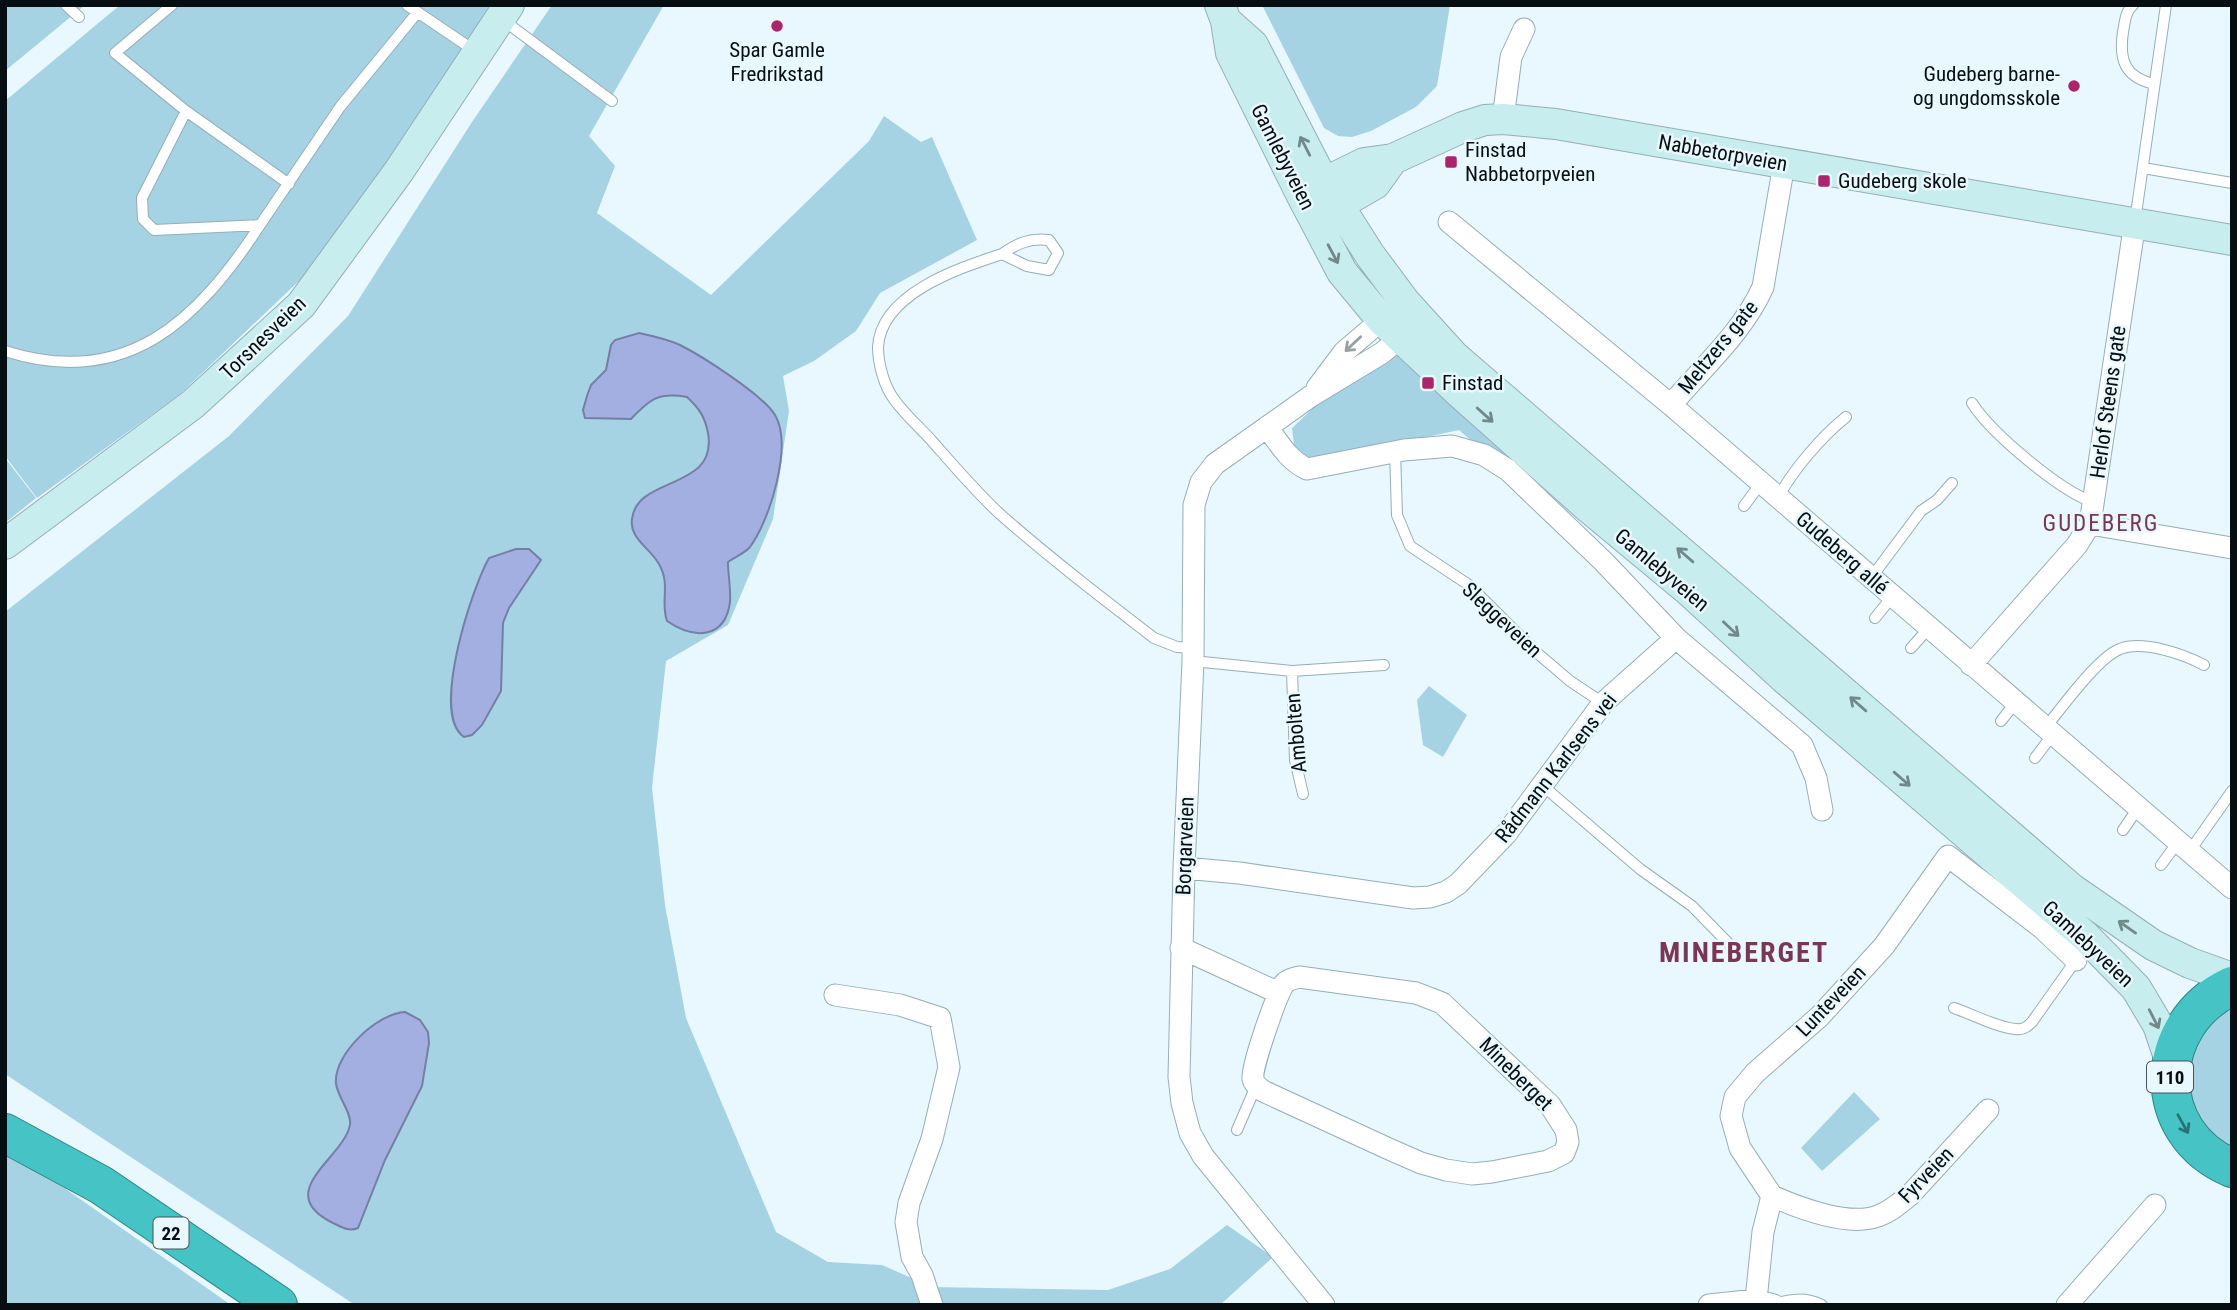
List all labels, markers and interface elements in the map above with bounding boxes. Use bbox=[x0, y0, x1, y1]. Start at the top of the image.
marker: Spar Gamle Fredrikstad bbox=[769, 18, 785, 34]
place label: Spar Gamle Fredrikstad bbox=[729, 38, 825, 86]
place label: Gudeberg barne- og ungdomsskole bbox=[1913, 62, 2060, 110]
marker: Gudeberg barne- og ungdomsskole bbox=[2066, 78, 2082, 94]
street label: Gamlebyveien bbox=[1246, 100, 1320, 214]
street label: Nabbetorpveien bbox=[1657, 130, 1789, 176]
one-way arrow bbox=[1298, 136, 1312, 157]
place label: Finstad Nabbetorpveien bbox=[1465, 138, 1595, 186]
marker: Finstad Nabbetorpveien bbox=[1443, 154, 1459, 170]
place label: Gudeberg skole bbox=[1838, 169, 1967, 193]
marker: Gudeberg skole bbox=[1816, 173, 1832, 189]
one-way arrow bbox=[1326, 244, 1340, 264]
street label: Torsnesveien bbox=[215, 291, 311, 385]
street label: Meltzers gate bbox=[1673, 295, 1763, 398]
street label: Herlof Steens gate bbox=[2085, 324, 2131, 480]
one-way arrow bbox=[1345, 335, 1362, 352]
place label: Finstad bbox=[1442, 371, 1503, 395]
marker: Finstad bbox=[1420, 375, 1436, 391]
one-way arrow bbox=[1476, 407, 1494, 423]
street label: Gudeberg allé bbox=[1791, 507, 1893, 600]
district label: GUDEBERG bbox=[2043, 510, 2159, 537]
street label: Gamlebyveien bbox=[1610, 524, 1714, 616]
one-way arrow bbox=[1676, 547, 1694, 563]
street label: Sleggeveien bbox=[1457, 577, 1547, 663]
one-way arrow bbox=[1721, 621, 1739, 637]
street label: Rådmann Karlsens vei bbox=[1490, 689, 1622, 847]
street label: Ambolten bbox=[1281, 692, 1311, 774]
one-way arrow bbox=[1849, 696, 1867, 712]
one-way arrow bbox=[1892, 771, 1910, 787]
street label: Borgarveien bbox=[1171, 796, 1199, 896]
street label: Gamlebyveien bbox=[2038, 896, 2138, 992]
one-way arrow bbox=[2118, 920, 2137, 934]
district label: MINEBERGET bbox=[1659, 936, 1829, 969]
street label: Lunteveien bbox=[1791, 961, 1871, 1041]
one-way arrow bbox=[2147, 1008, 2161, 1029]
street label: Mineberget bbox=[1474, 1032, 1558, 1116]
road number: 110 bbox=[2147, 1062, 2193, 1092]
one-way arrow bbox=[2176, 1114, 2190, 1134]
street label: Fyrveien bbox=[1893, 1142, 1959, 1208]
road number: 22 bbox=[154, 1218, 188, 1248]

